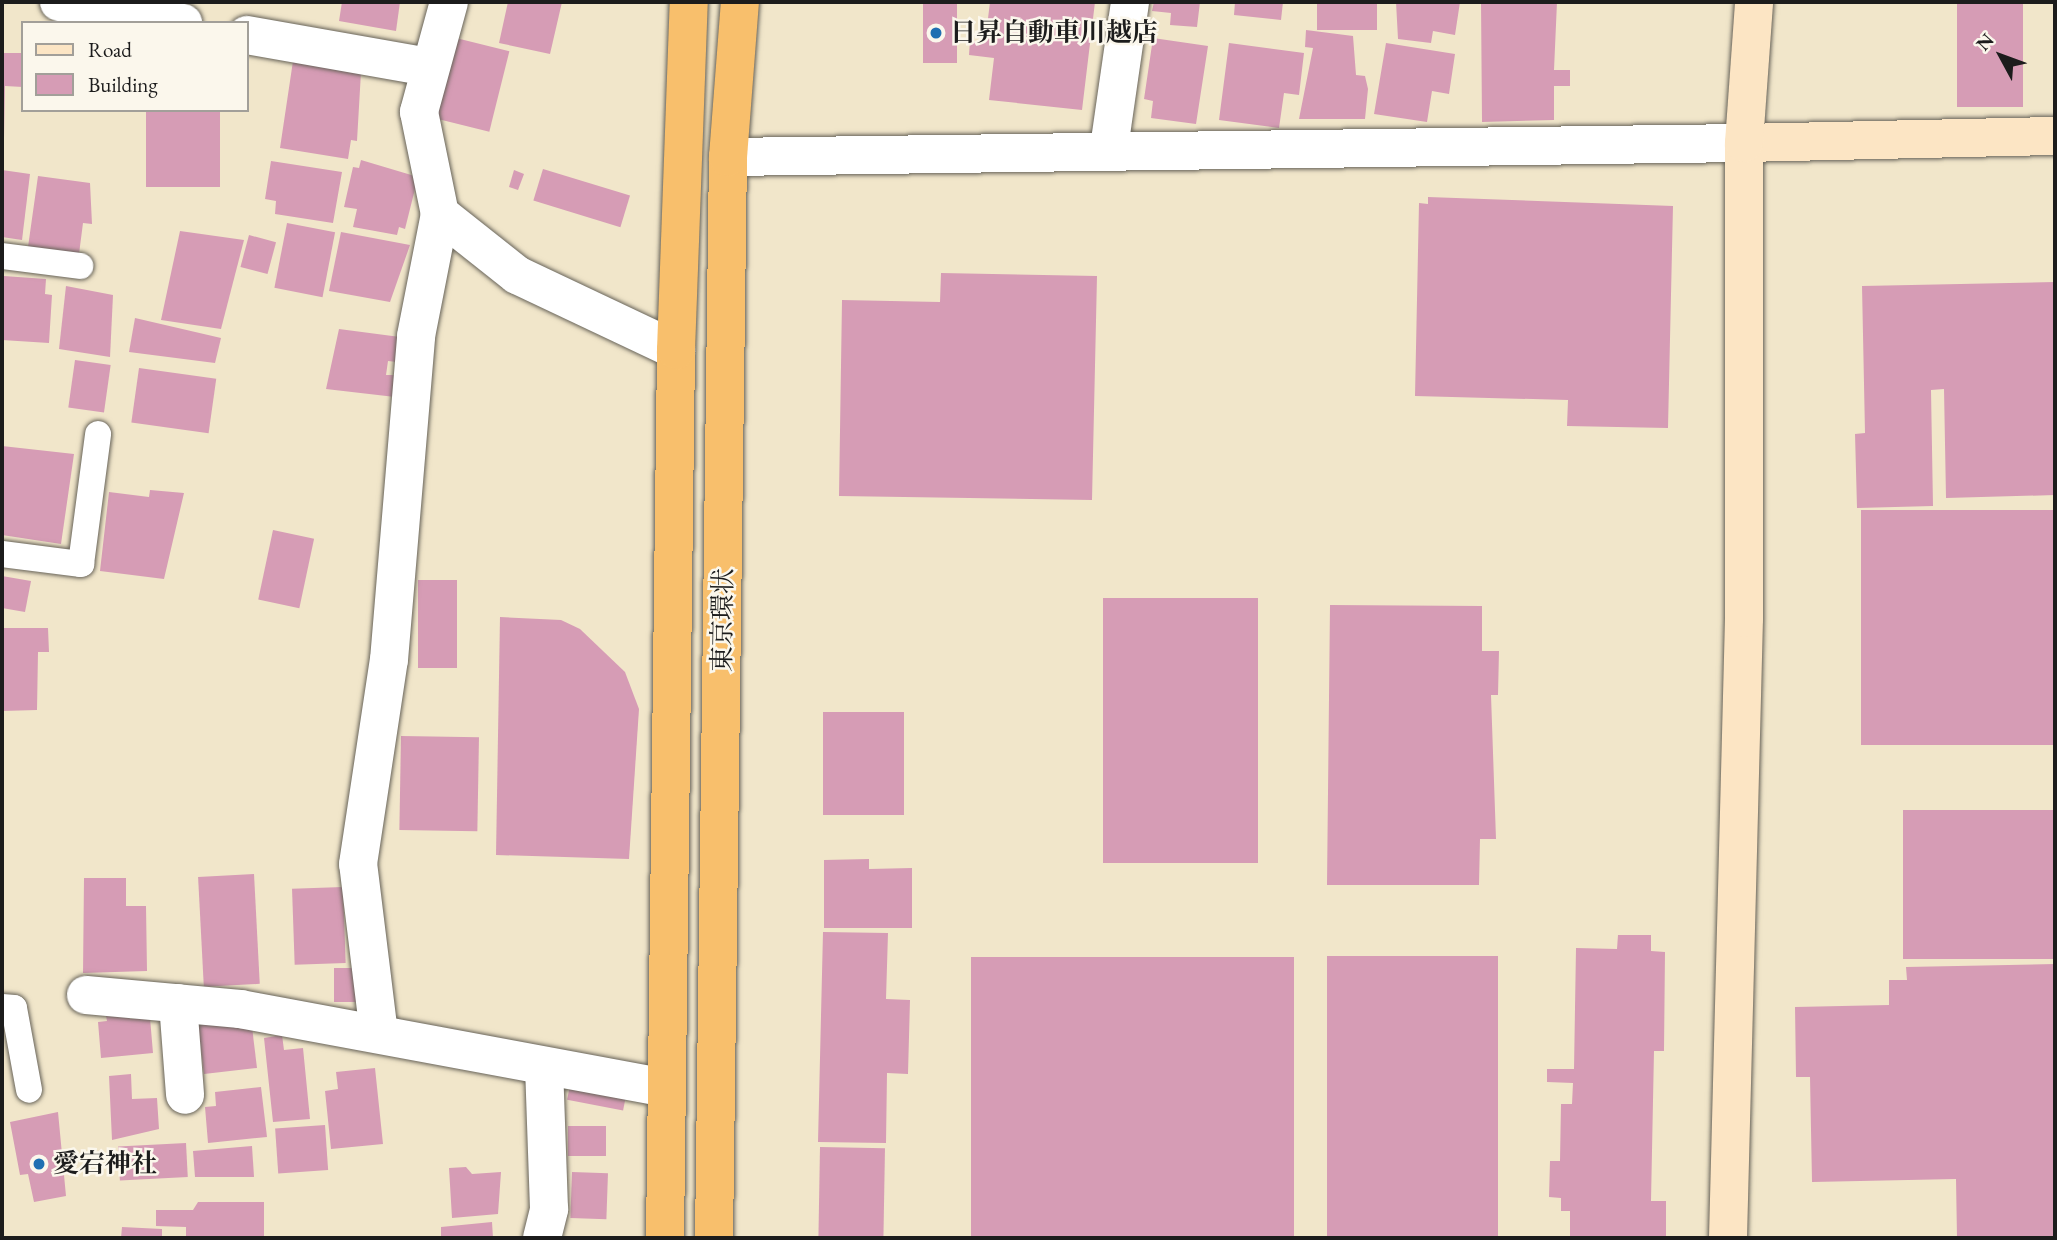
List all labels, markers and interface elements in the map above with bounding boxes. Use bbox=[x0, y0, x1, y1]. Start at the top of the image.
place label: 日昇自動車川越店 bbox=[950, 17, 1158, 49]
legend bbox=[21, 21, 248, 112]
north arrow bbox=[1966, 21, 2036, 91]
marker: 日昇自動車川越店 bbox=[928, 25, 944, 41]
text: N bbox=[1970, 28, 1999, 56]
text: Road bbox=[88, 36, 132, 63]
text: Building bbox=[88, 71, 158, 98]
street label: 東京環状 bbox=[706, 568, 740, 672]
place label: 愛宕神社 bbox=[53, 1148, 157, 1180]
marker: 愛宕神社 bbox=[31, 1156, 47, 1172]

